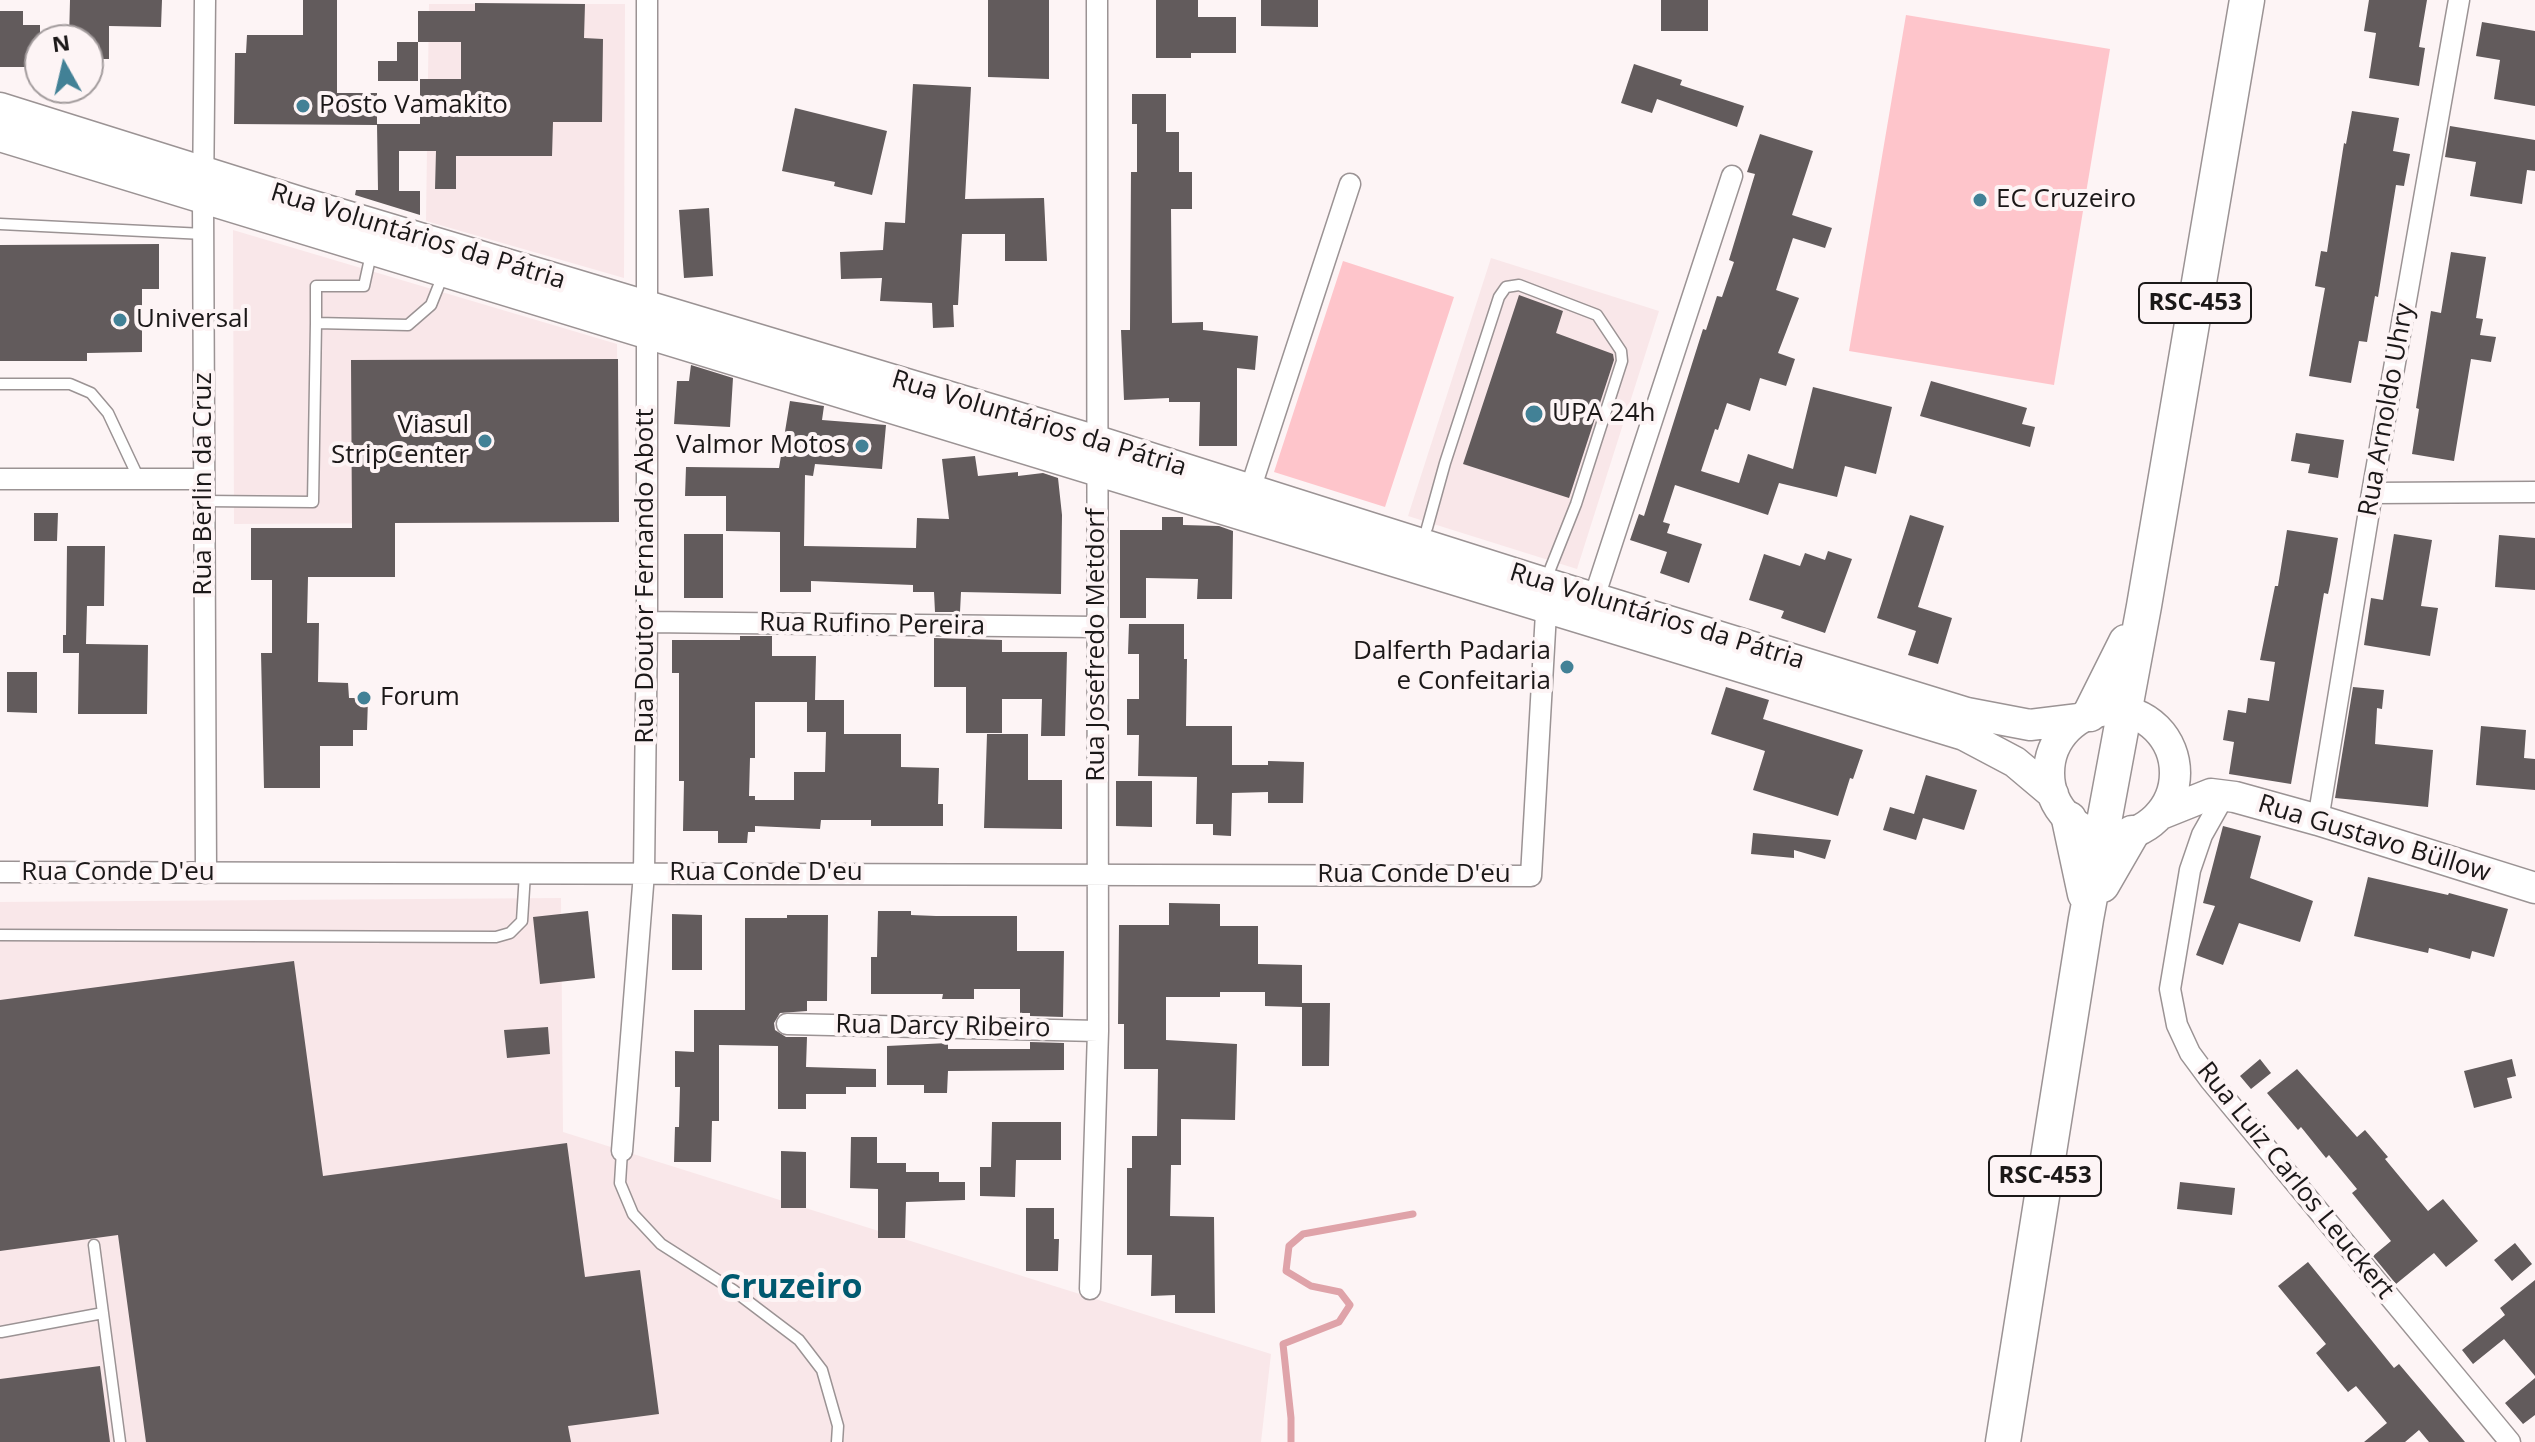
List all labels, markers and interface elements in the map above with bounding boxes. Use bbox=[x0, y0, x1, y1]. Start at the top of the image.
north arrow bbox=[24, 24, 104, 104]
text: N bbox=[50, 26, 72, 58]
place label: Posto Vamakito bbox=[319, 90, 508, 122]
marker: Posto Vamakito bbox=[294, 97, 312, 115]
street label: Rua Voluntários da Pátria bbox=[267, 177, 569, 297]
place label: EC Cruzeiro bbox=[1996, 184, 2136, 216]
marker: EC Cruzeiro bbox=[1971, 191, 1989, 209]
road number: RSC-453 bbox=[2139, 283, 2251, 323]
street label: Rua Arnoldo Uhry bbox=[2353, 301, 2421, 519]
place label: Universal bbox=[136, 304, 249, 336]
marker: Universal bbox=[111, 311, 129, 329]
street label: Rua Voluntários da Pátria bbox=[888, 364, 1190, 484]
street label: Rua Berlin da Cruz bbox=[188, 372, 220, 596]
place label: UPA 24h bbox=[1552, 398, 1655, 430]
marker: UPA 24h bbox=[1523, 403, 1545, 425]
street label: Rua Doutor Fernando Abott bbox=[630, 408, 662, 744]
place label: Viasul StripCenter bbox=[331, 410, 469, 472]
place label: Valmor Motos bbox=[676, 430, 846, 462]
marker: Viasul StripCenter bbox=[476, 432, 494, 450]
marker: Valmor Motos bbox=[853, 437, 871, 455]
street label: Rua Josefredo Metdorf bbox=[1081, 508, 1113, 782]
street label: Rua Voluntários da Pátria bbox=[1506, 557, 1808, 677]
street label: Rua Rufino Pereira bbox=[759, 607, 985, 643]
place label: Dalferth Padaria e Confeitaria bbox=[1353, 636, 1551, 698]
marker: Dalferth Padaria e Confeitaria bbox=[1558, 658, 1576, 676]
place label: Forum bbox=[380, 682, 460, 714]
marker: Forum bbox=[355, 689, 373, 707]
street label: Rua Gustavo Büllow bbox=[2254, 789, 2494, 889]
street label: Rua Conde D'eu bbox=[21, 857, 215, 889]
street label: Rua Conde D'eu bbox=[669, 857, 863, 889]
street label: Rua Conde D'eu bbox=[1317, 859, 1511, 891]
street label: Rua Darcy Ribeiro bbox=[835, 1010, 1051, 1044]
street label: Rua Luiz Carlos Leuckert bbox=[2190, 1056, 2400, 1306]
road number: RSC-453 bbox=[1989, 1156, 2101, 1196]
district label: Cruzeiro bbox=[720, 1268, 862, 1308]

